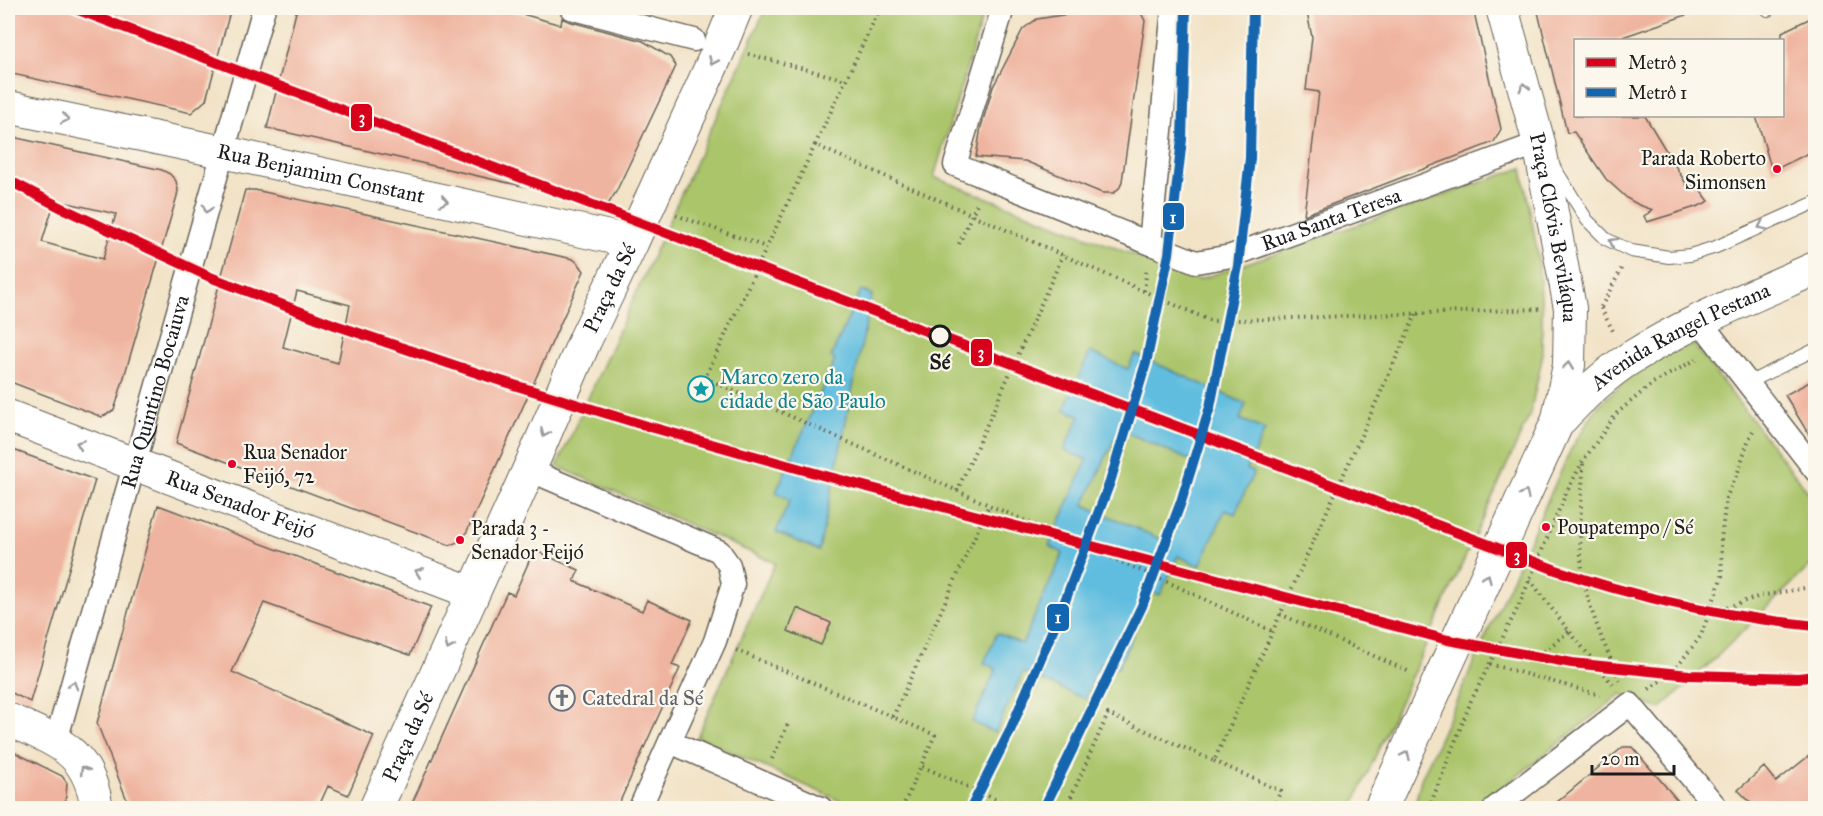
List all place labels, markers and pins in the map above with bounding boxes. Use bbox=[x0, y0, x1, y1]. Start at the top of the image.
place label: Parada Roberto Simonsen bbox=[1641, 146, 1766, 194]
marker: Parada Roberto Simonsen bbox=[1771, 163, 1783, 175]
marker: Sé bbox=[929, 325, 951, 347]
place label: Sé bbox=[930, 349, 951, 375]
place label: Marco zero da cidade de São Paulo bbox=[720, 364, 886, 414]
place icon: Marco zero da cidade de São Paulo bbox=[686, 374, 716, 404]
place label: Rua Senador Feijó, 72 bbox=[243, 440, 348, 488]
marker: Rua Senador Feijó, 72 bbox=[226, 458, 238, 470]
place label: Poupatempo / Sé bbox=[1557, 515, 1694, 539]
place label: Parada 3 - Senador Feijó bbox=[471, 516, 584, 564]
marker: Poupatempo / Sé bbox=[1540, 521, 1552, 533]
marker: Parada 3 - Senador Feijó bbox=[454, 534, 466, 546]
church icon: Catedral da Sé bbox=[547, 683, 577, 713]
place label: Catedral da Sé bbox=[582, 685, 704, 711]

